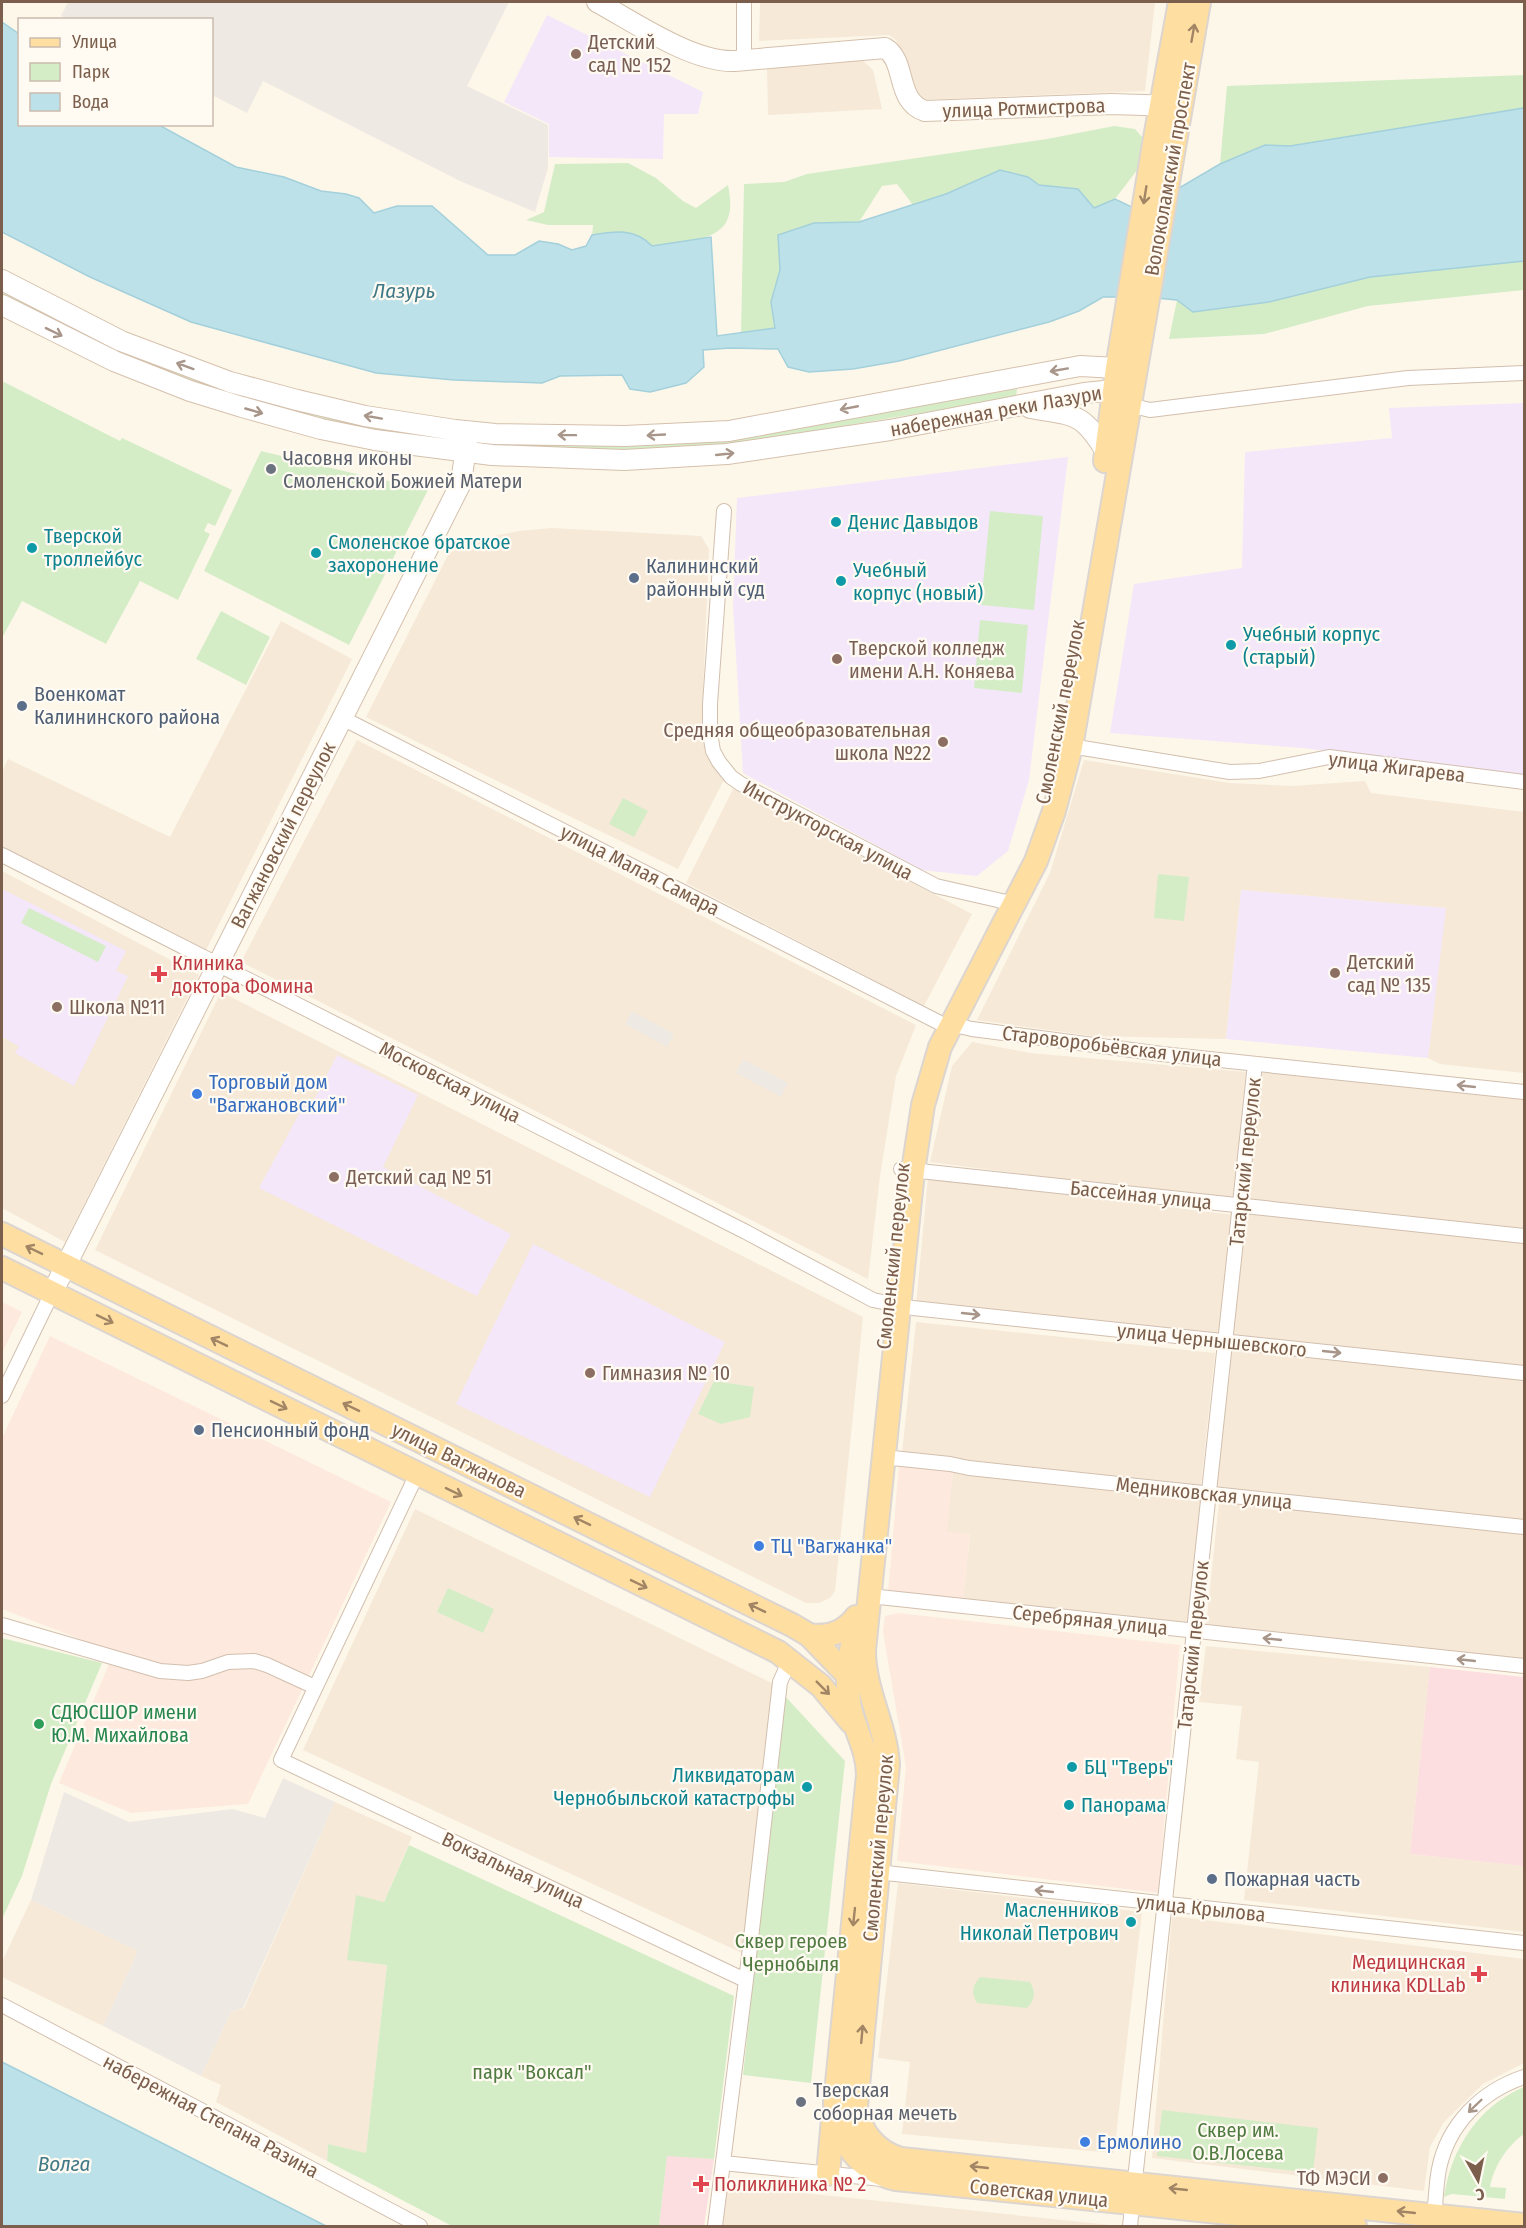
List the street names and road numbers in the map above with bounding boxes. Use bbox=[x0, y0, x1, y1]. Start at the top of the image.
street label: Волоколамский проспект bbox=[1139, 60, 1201, 278]
street label: улица Ротмистрова bbox=[942, 93, 1106, 123]
street label: набережная реки Лазури bbox=[888, 381, 1104, 441]
street label: Смоленский переулок bbox=[1030, 617, 1090, 806]
street label: Вагжановский переулок bbox=[226, 737, 341, 932]
street label: улица Жигарева bbox=[1327, 747, 1467, 787]
street label: Инструкторская улица bbox=[739, 775, 917, 885]
street label: улица Малая Самара bbox=[556, 819, 724, 921]
street label: Староворобьёвская улица bbox=[1001, 1021, 1223, 1071]
street label: Московская улица bbox=[375, 1036, 525, 1128]
street label: Татарский переулок bbox=[1224, 1076, 1266, 1248]
street label: Смоленский переулок bbox=[871, 1161, 915, 1350]
street label: Бассейная улица bbox=[1069, 1176, 1213, 1214]
street label: улица Чернышевского bbox=[1116, 1318, 1308, 1362]
street label: улица Вагжанова bbox=[388, 1417, 530, 1503]
street label: Медниковская улица bbox=[1115, 1472, 1293, 1514]
street label: Татарский переулок bbox=[1172, 1559, 1214, 1731]
street label: Серебряная улица bbox=[1011, 1600, 1169, 1640]
street label: Смоленский переулок bbox=[858, 1753, 898, 1942]
street label: Вокзальная улица bbox=[438, 1827, 588, 1913]
street label: улица Крылова bbox=[1135, 1889, 1267, 1927]
street label: набережная Степана Разина bbox=[99, 2049, 323, 2183]
street label: Советская улица bbox=[968, 2174, 1110, 2212]

